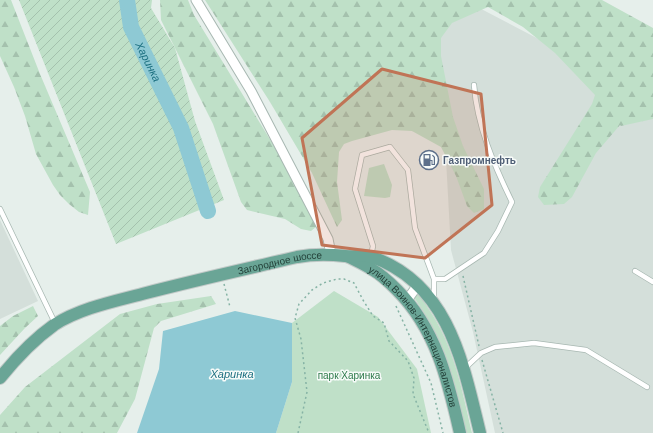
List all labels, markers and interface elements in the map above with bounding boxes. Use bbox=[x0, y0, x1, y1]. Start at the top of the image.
water label: Харинка bbox=[133, 39, 163, 84]
fuel station icon: Газпромнефть bbox=[418, 149, 440, 171]
place label: Газпромнефть bbox=[443, 155, 516, 166]
street label: Загородное шоссе bbox=[236, 250, 322, 277]
street label: улица Воинов-Интернационалистов bbox=[367, 264, 459, 408]
water label: Харинка bbox=[209, 368, 254, 380]
park label: парк Харинка bbox=[318, 370, 381, 381]

